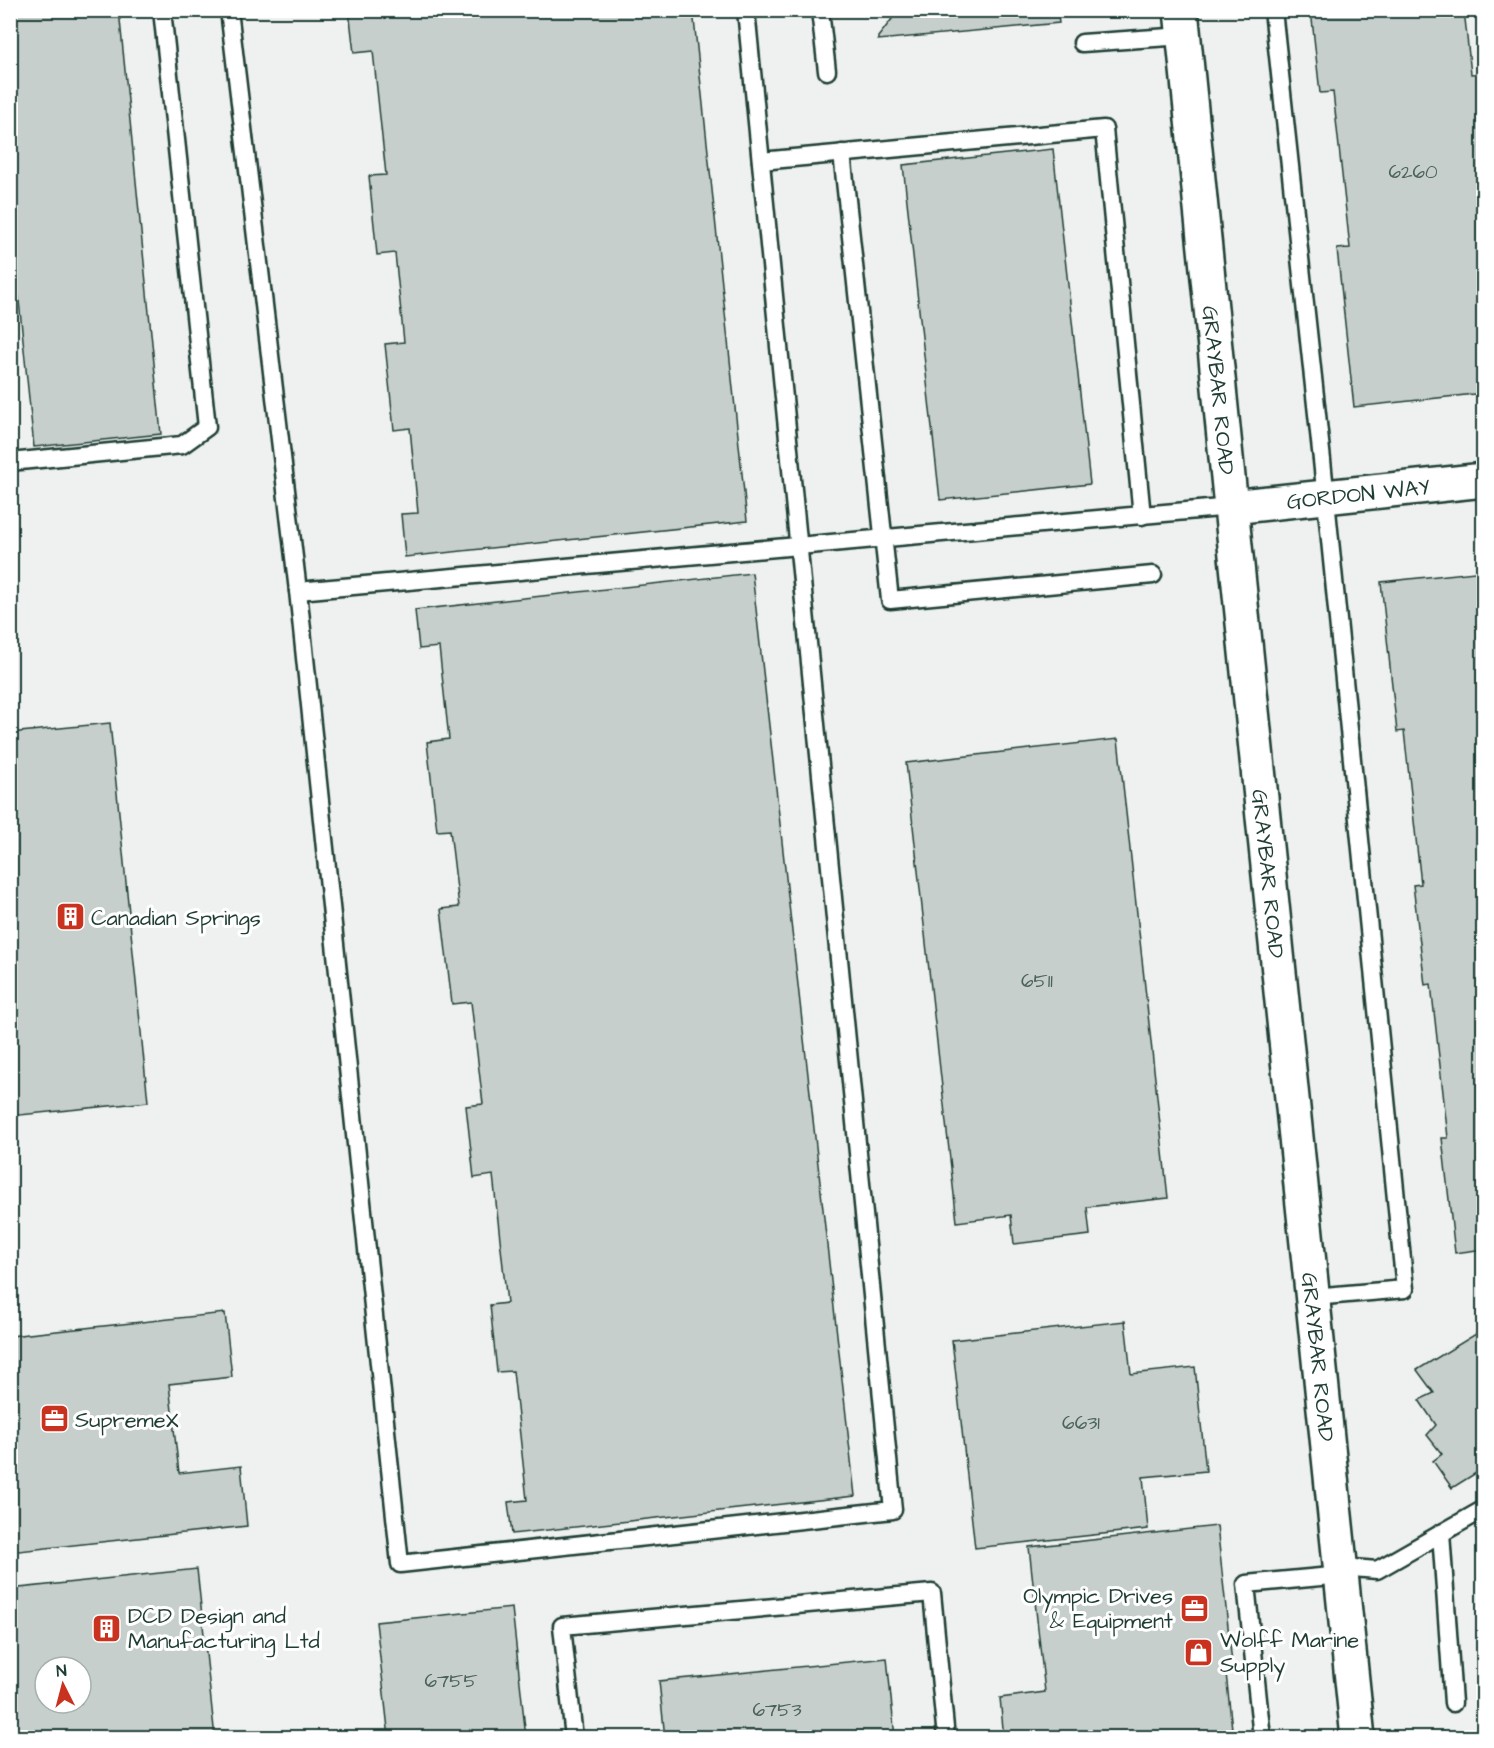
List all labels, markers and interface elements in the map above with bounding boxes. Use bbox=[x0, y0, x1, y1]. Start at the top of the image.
house number: 6260 bbox=[1388, 158, 1438, 186]
street label: GRAYBAR ROAD bbox=[1194, 304, 1242, 476]
street label: GORDON WAY bbox=[1285, 472, 1432, 518]
street label: GRAYBAR ROAD bbox=[1243, 788, 1291, 960]
building icon: Canadian Springs bbox=[54, 901, 86, 933]
place label: Canadian Springs bbox=[91, 903, 261, 935]
house number: 6511 bbox=[1021, 967, 1053, 995]
street label: GRAYBAR ROAD bbox=[1293, 1271, 1341, 1443]
office icon: SupremeX bbox=[38, 1403, 70, 1435]
place label: SupremeX bbox=[75, 1405, 179, 1436]
house number: 6631 bbox=[1062, 1409, 1100, 1437]
place label: Olympic Drives & Equipment bbox=[1023, 1581, 1173, 1637]
office icon: Olympic Drives & Equipment bbox=[1178, 1592, 1210, 1624]
place label: DCD Design and Manufacturing Ltd bbox=[128, 1601, 320, 1658]
building icon: DCD Design and Manufacturing Ltd bbox=[91, 1612, 123, 1644]
place label: Wolff Marine Supply bbox=[1220, 1625, 1359, 1682]
shop icon: Wolff Marine Supply bbox=[1183, 1636, 1215, 1668]
north arrow bbox=[33, 1655, 93, 1715]
text: N bbox=[55, 1660, 68, 1683]
house number: 6755 bbox=[424, 1667, 478, 1695]
house number: 6753 bbox=[752, 1696, 802, 1724]

